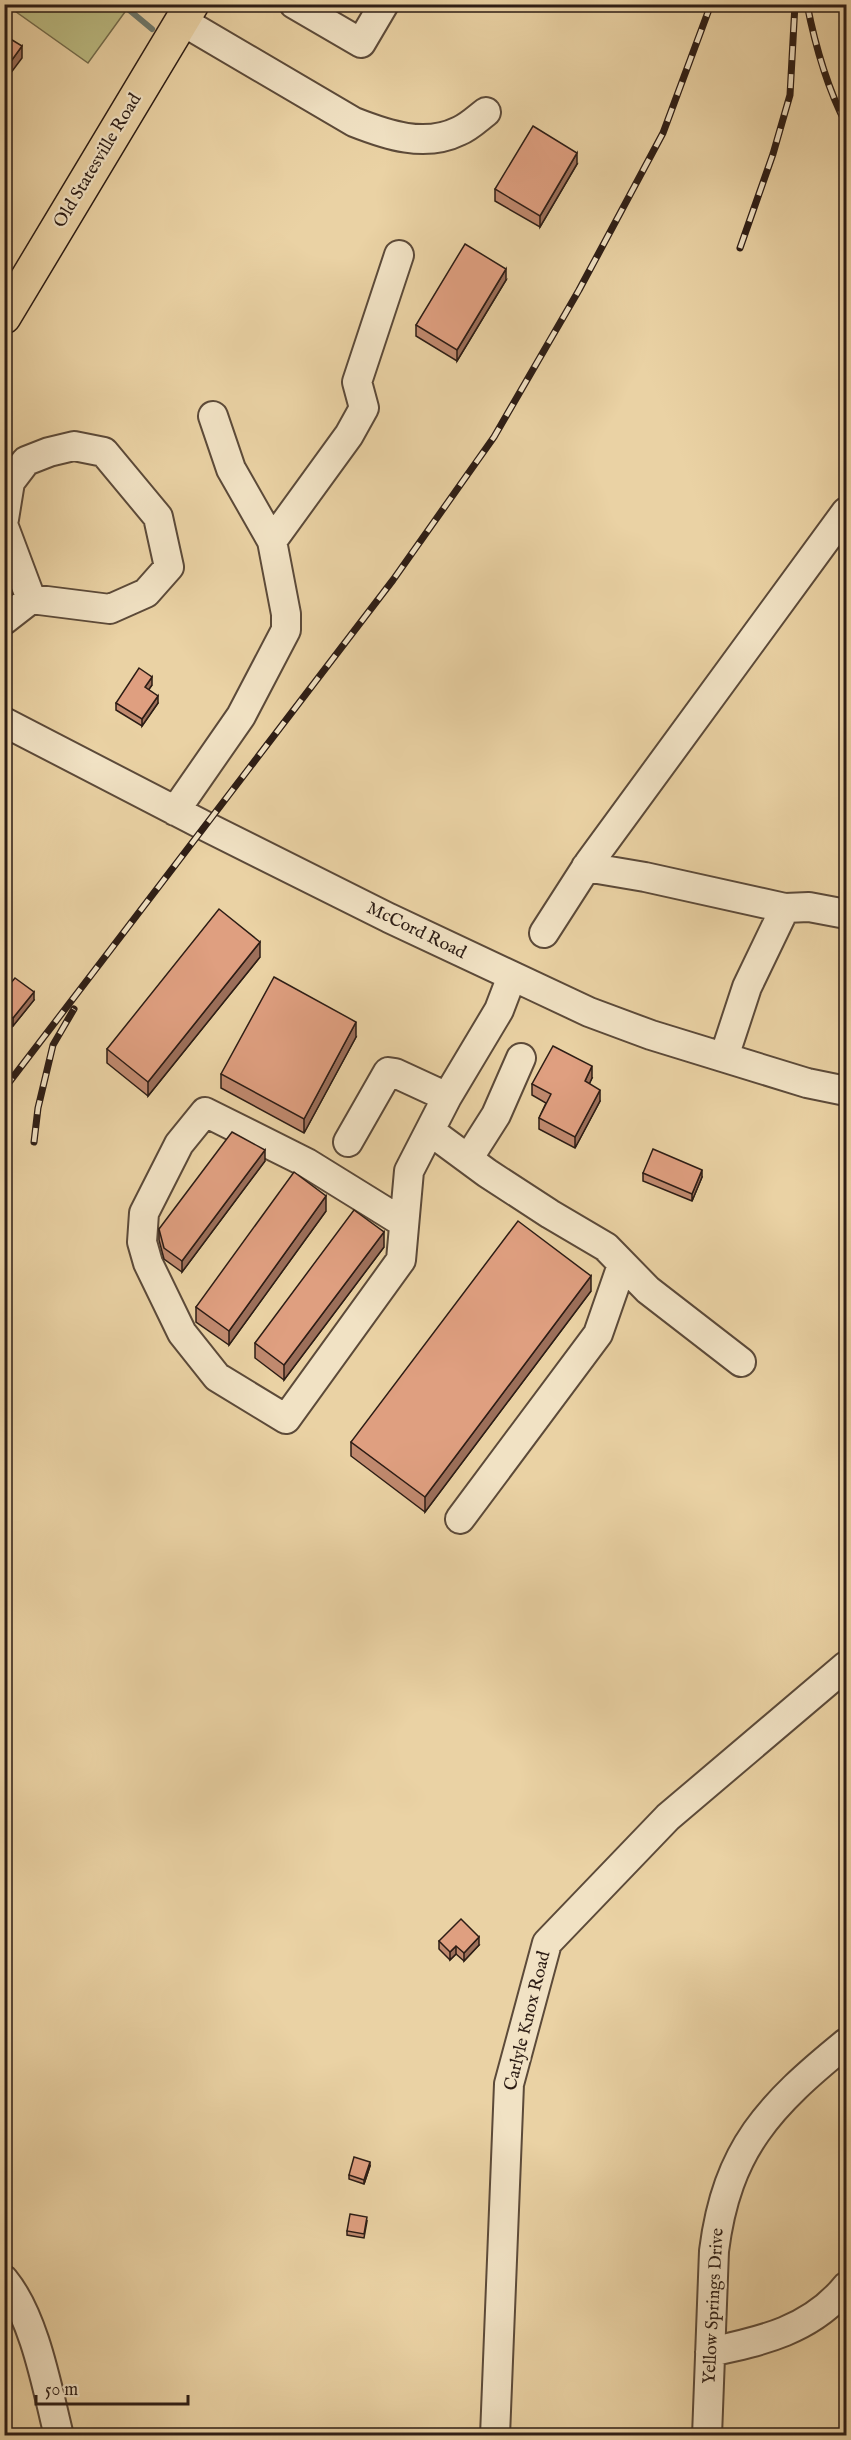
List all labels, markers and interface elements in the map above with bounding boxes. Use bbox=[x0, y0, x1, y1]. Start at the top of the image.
street label: Old Statesville Road bbox=[49, 89, 147, 232]
street label: McCord Road bbox=[362, 897, 470, 965]
street label: Carlyle Knox Road bbox=[500, 1948, 557, 2093]
street label: Yellow Springs Drive bbox=[698, 2227, 730, 2385]
scale bar bbox=[36, 2368, 188, 2406]
text: 50 m bbox=[45, 2379, 78, 2402]

